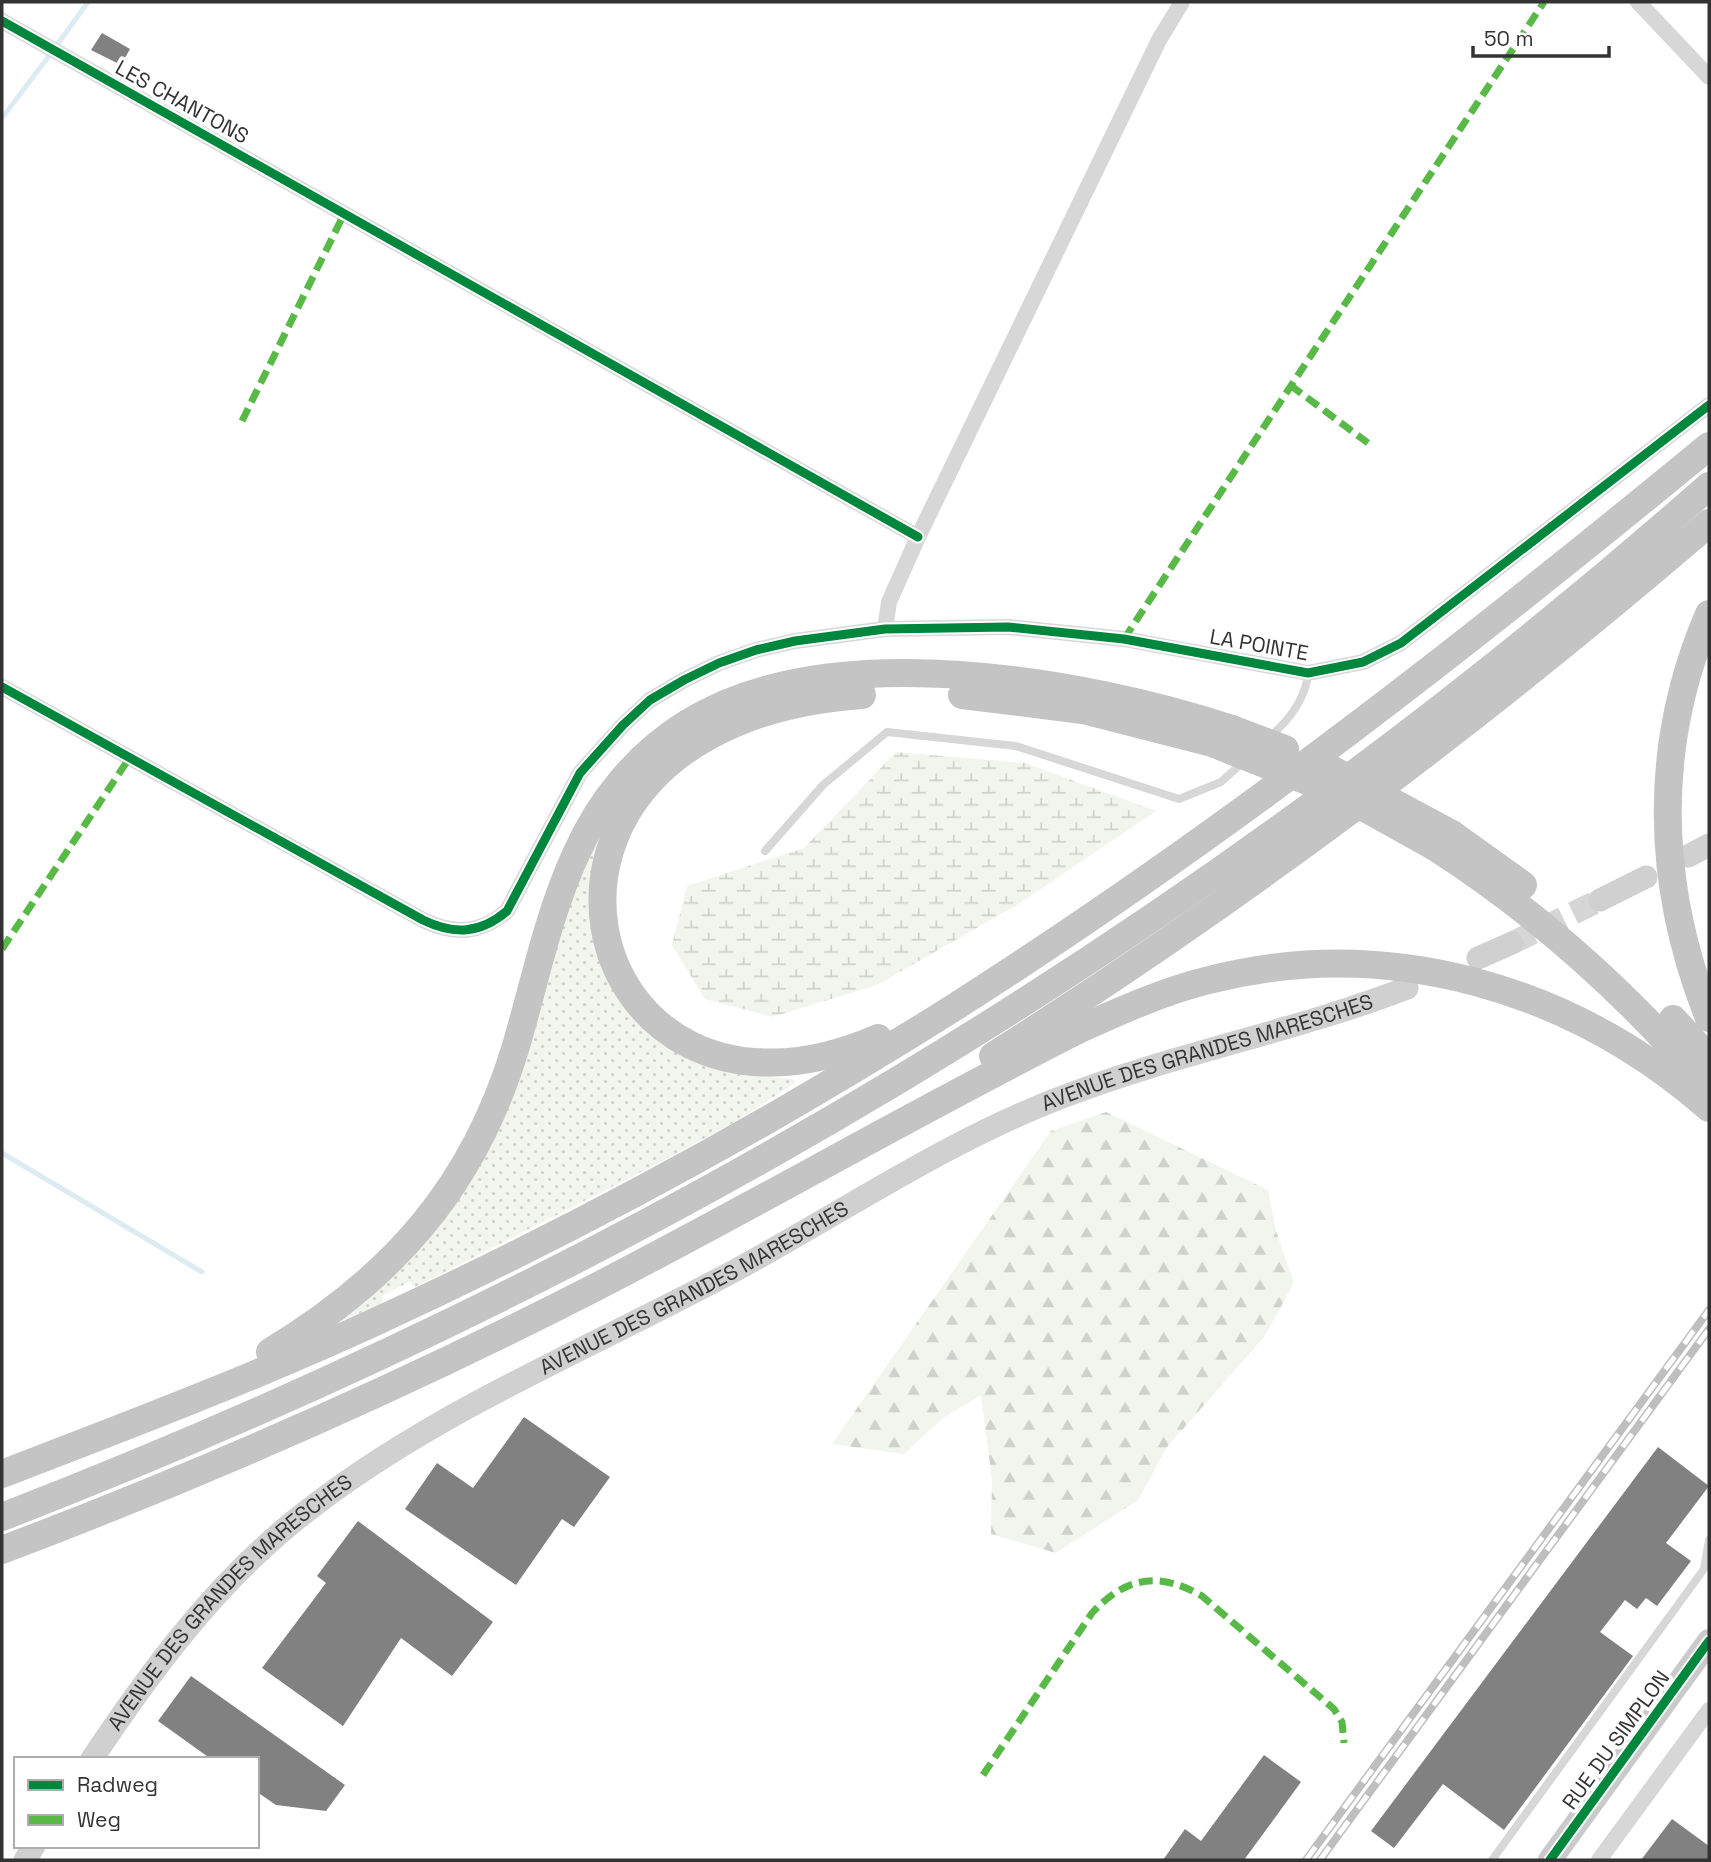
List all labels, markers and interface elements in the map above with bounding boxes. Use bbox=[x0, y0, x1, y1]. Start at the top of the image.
scale bar bbox=[1473, 14, 1610, 58]
text: 50 m bbox=[1484, 25, 1534, 52]
street label: LES CHANTONS bbox=[111, 54, 254, 149]
street label: LA POINTE bbox=[1208, 623, 1311, 666]
street label: AVENUE DES GRANDES MARESCHES bbox=[1037, 988, 1376, 1117]
street label: AVENUE DES GRANDES MARESCHES bbox=[535, 1195, 853, 1380]
street label: AVENUE DES GRANDES MARESCHES bbox=[101, 1468, 357, 1736]
street label: RUE DU SIMPLON bbox=[1556, 1665, 1675, 1815]
legend bbox=[14, 1757, 259, 1848]
text: Radweg bbox=[77, 1771, 158, 1798]
text: Weg bbox=[77, 1806, 121, 1833]

